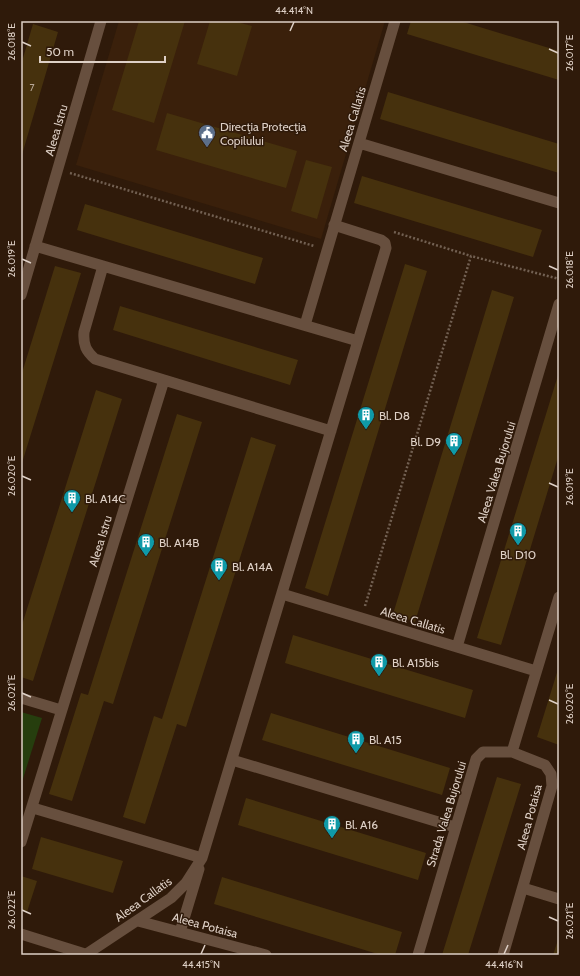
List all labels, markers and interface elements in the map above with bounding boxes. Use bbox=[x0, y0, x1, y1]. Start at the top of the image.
text: 44.414°N bbox=[275, 4, 313, 17]
text: 26.018°E bbox=[5, 23, 18, 61]
text: 26.017°E bbox=[563, 34, 576, 71]
scale bar bbox=[40, 38, 165, 64]
text: 50 m bbox=[46, 44, 74, 59]
house number: 7 bbox=[29, 81, 35, 94]
street label: Aleea Callatis bbox=[335, 85, 369, 153]
street label: Aleea Istru bbox=[42, 103, 70, 157]
place label: Direcţia Protecţia Copilului bbox=[220, 119, 307, 148]
public building icon: Direcţia Protecţia Copilului bbox=[197, 123, 217, 148]
text: 26.019°E bbox=[5, 240, 18, 278]
text: 26.018°E bbox=[563, 251, 576, 289]
building icon: Bl. D8 bbox=[356, 405, 376, 430]
place label: Bl. D8 bbox=[379, 408, 410, 423]
street label: Aleea Valea Bujorului bbox=[473, 420, 519, 524]
building icon: Bl. D9 bbox=[444, 431, 464, 456]
place label: Bl. D9 bbox=[410, 434, 441, 449]
text: 26.020°E bbox=[5, 455, 18, 496]
text: 26.019°E bbox=[563, 468, 576, 506]
building icon: Bl. A14C bbox=[62, 488, 82, 513]
place label: Bl. A14C bbox=[85, 491, 126, 506]
street label: Aleea Istru bbox=[85, 514, 115, 568]
building icon: Bl. D10 bbox=[508, 521, 528, 546]
building icon: Bl. A14B bbox=[136, 532, 156, 557]
place label: Bl. A14B bbox=[159, 535, 199, 550]
place label: Bl. D10 bbox=[500, 547, 536, 562]
building icon: Bl. A14A bbox=[209, 556, 229, 581]
place label: Bl. A14A bbox=[232, 559, 273, 574]
street label: Aleea Callatis bbox=[379, 603, 447, 637]
building icon: Bl. A15bis bbox=[369, 652, 389, 677]
place label: Bl. A15bis bbox=[392, 655, 439, 670]
text: 26.021°E bbox=[5, 674, 18, 711]
text: 26.020°E bbox=[563, 683, 576, 724]
building icon: Bl. A15 bbox=[346, 729, 366, 754]
place label: Bl. A15 bbox=[369, 732, 402, 747]
street label: Strada Valea Bujorului bbox=[423, 759, 469, 869]
street label: Aleea Potaisa bbox=[513, 782, 545, 851]
building icon: Bl. A16 bbox=[322, 814, 342, 839]
place label: Bl. A16 bbox=[345, 817, 378, 832]
street label: Aleea Callatis bbox=[112, 873, 174, 925]
text: 26.022°E bbox=[5, 890, 18, 929]
text: 26.021°E bbox=[563, 902, 576, 939]
street label: Aleea Potaisa bbox=[171, 909, 240, 941]
text: 44.415°N bbox=[182, 958, 220, 971]
text: 44.416°N bbox=[485, 958, 523, 971]

